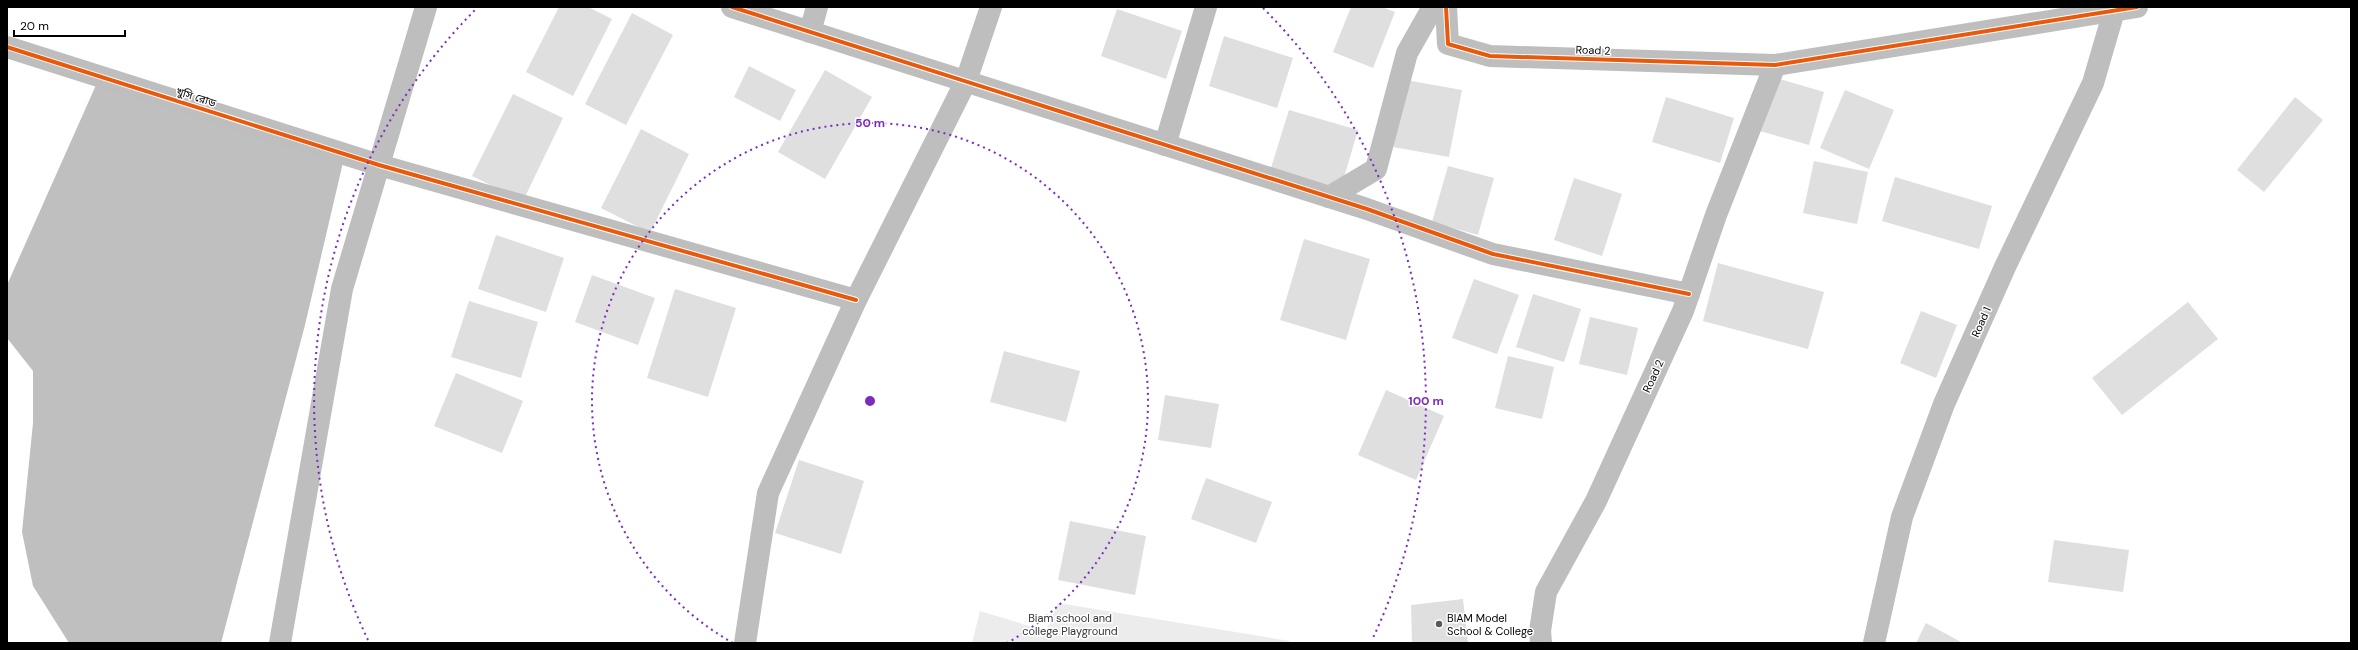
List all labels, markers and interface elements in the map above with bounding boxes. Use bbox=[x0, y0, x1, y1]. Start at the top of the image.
scale bar bbox=[14, 12, 125, 38]
text: 20 m bbox=[20, 18, 49, 34]
street label: Road 2 bbox=[1575, 42, 1611, 58]
street label: খুসি রোড bbox=[174, 84, 218, 110]
text: 50 m bbox=[855, 115, 885, 131]
street label: Road 1 bbox=[1968, 305, 1994, 339]
street label: Road 2 bbox=[1639, 357, 1667, 395]
text: 100 m bbox=[1408, 393, 1444, 409]
centre of rings bbox=[863, 394, 877, 408]
park label: Biam school and college Playground bbox=[1022, 611, 1118, 638]
place label: BIAM Model School & College bbox=[1447, 611, 1533, 638]
marker: BIAM Model School & College bbox=[1434, 619, 1444, 629]

